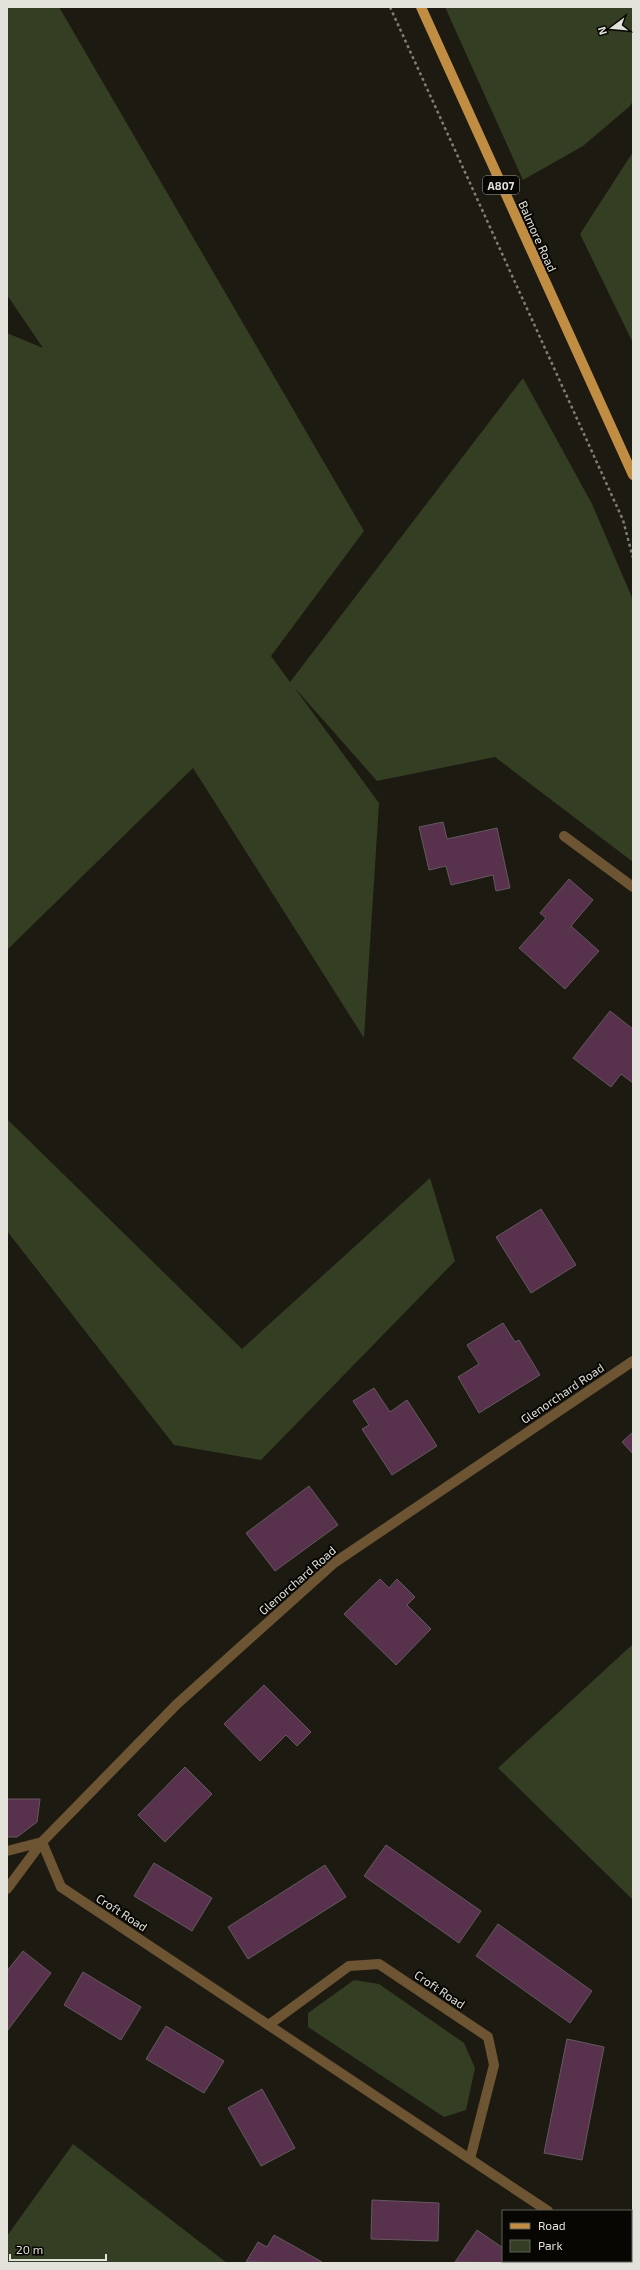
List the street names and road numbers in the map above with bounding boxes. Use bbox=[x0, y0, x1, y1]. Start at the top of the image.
road number: A807 bbox=[483, 176, 519, 194]
street label: Balmore Road bbox=[516, 198, 560, 274]
street label: Glenorchard Road bbox=[518, 1360, 606, 1426]
street label: Glenorchard Road bbox=[256, 1543, 338, 1617]
street label: Croft Road bbox=[94, 1890, 150, 1934]
street label: Croft Road bbox=[412, 1967, 468, 2011]

